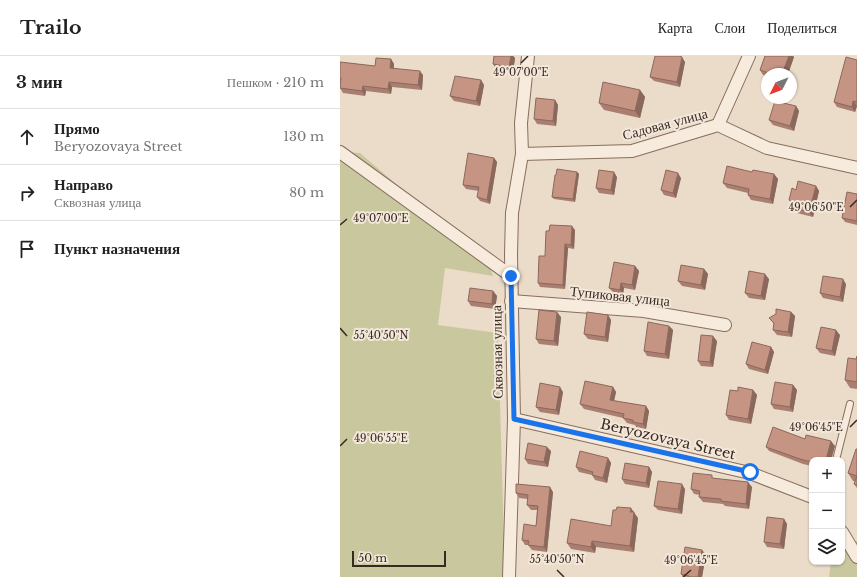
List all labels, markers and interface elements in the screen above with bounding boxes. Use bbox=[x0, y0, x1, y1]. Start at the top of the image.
text: Trailo bbox=[20, 16, 82, 39]
text: Карта bbox=[658, 19, 692, 37]
text: Слои bbox=[714, 19, 745, 37]
text: Поделиться bbox=[767, 19, 837, 37]
text: 49°07'00"E bbox=[493, 66, 549, 79]
north arrow bbox=[761, 68, 797, 104]
text: 3 мин bbox=[16, 72, 63, 93]
text: Пешком · 210 m bbox=[227, 74, 324, 91]
street label: Садовая улица bbox=[620, 104, 710, 144]
text: Прямо bbox=[54, 119, 100, 138]
icon: ahead bbox=[16, 126, 38, 148]
text: 130 m bbox=[283, 128, 324, 145]
text: Beryozovaya Street bbox=[54, 138, 182, 155]
text: Направо bbox=[54, 175, 113, 194]
icon: right bbox=[16, 182, 38, 204]
text: 80 m bbox=[289, 184, 324, 201]
text: Сквозная улица bbox=[54, 194, 141, 211]
text: 49°06'50"E bbox=[789, 201, 843, 214]
text: 49°07'00"E bbox=[353, 212, 409, 225]
icon: arrive bbox=[16, 238, 38, 260]
text: Пункт назначения bbox=[54, 239, 180, 258]
route end bbox=[502, 267, 520, 285]
street label: Тупиковая улица bbox=[569, 282, 672, 310]
street label: Сквозная улица bbox=[487, 304, 507, 399]
text: 55°40'50"N bbox=[354, 329, 408, 342]
street label: Beryozovaya Street bbox=[599, 415, 738, 463]
text: 49°06'45"E bbox=[789, 421, 843, 434]
text: 49°06'55"E bbox=[354, 432, 408, 445]
map controls bbox=[809, 457, 845, 565]
button: + bbox=[809, 457, 845, 493]
route start bbox=[741, 463, 759, 481]
button: − bbox=[809, 493, 845, 529]
button: layers bbox=[809, 529, 845, 565]
scale bar bbox=[352, 549, 446, 568]
text: 50 m bbox=[358, 551, 387, 565]
text: 55°40'50"N bbox=[530, 553, 584, 566]
text: 49°06'45"E bbox=[664, 554, 718, 567]

